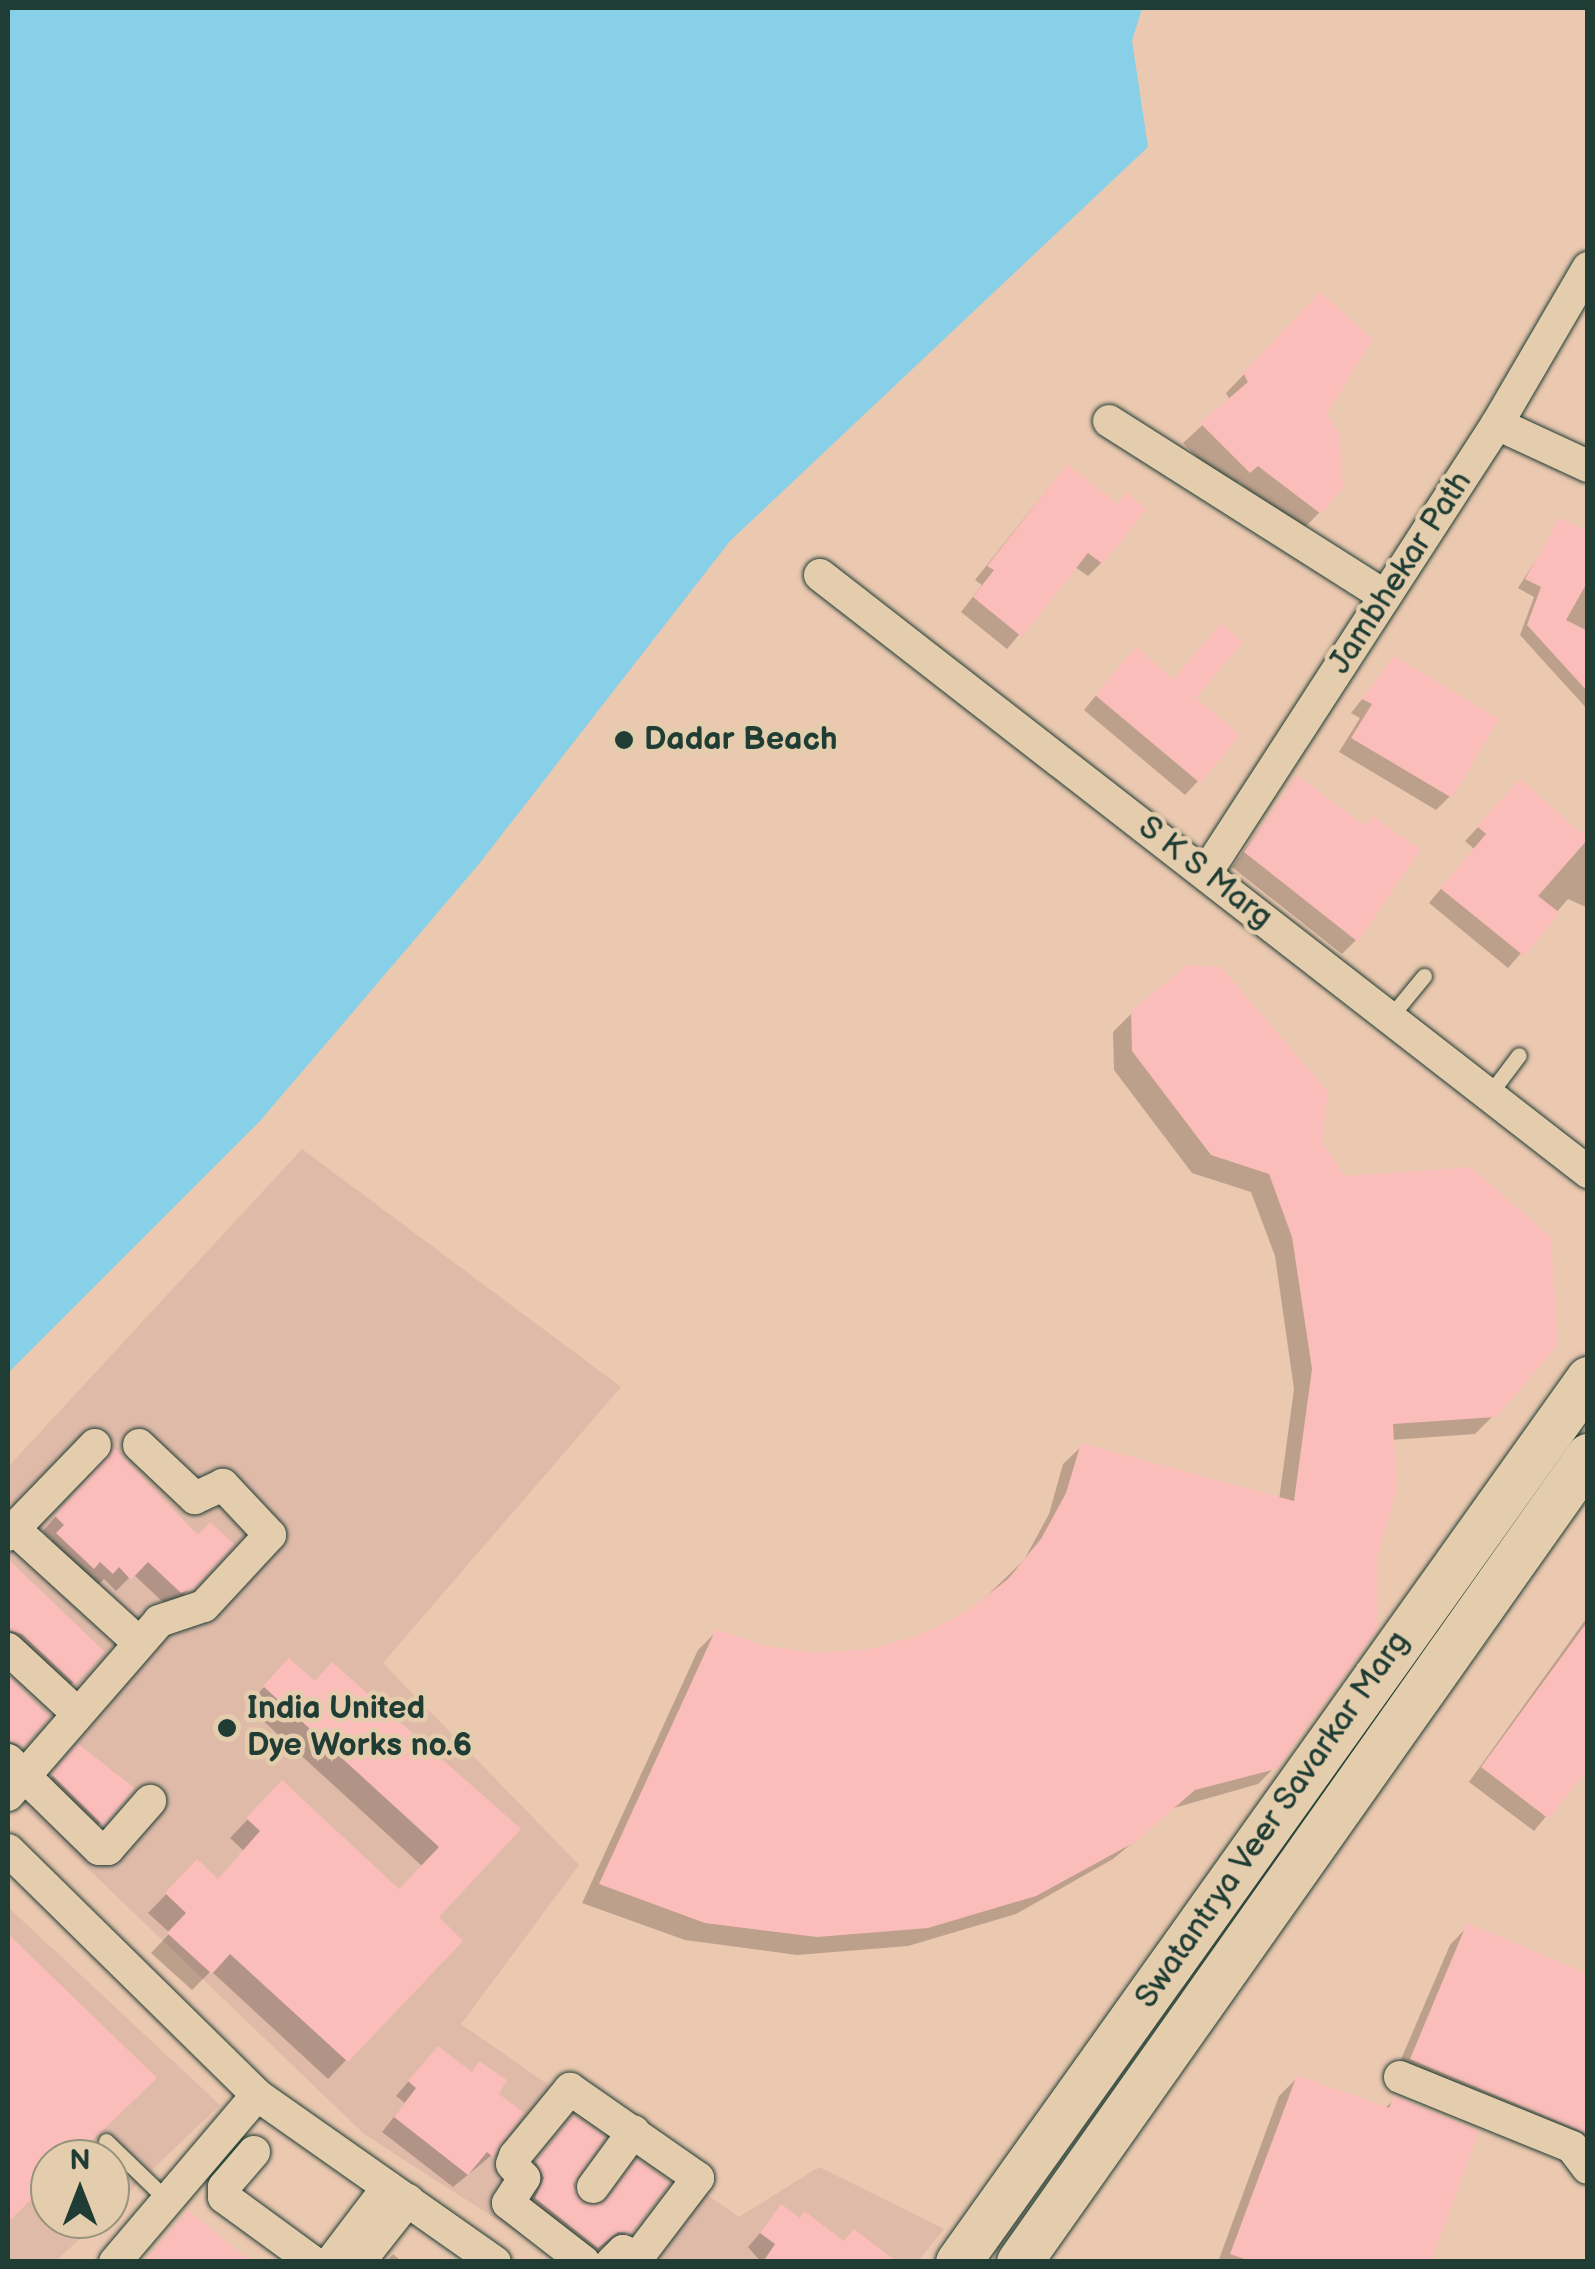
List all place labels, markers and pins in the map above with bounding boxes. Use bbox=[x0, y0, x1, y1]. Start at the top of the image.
place label: Dadar Beach bbox=[644, 721, 837, 759]
marker: Dadar Beach bbox=[613, 729, 635, 751]
place label: India United Dye Works no.6 bbox=[247, 1691, 472, 1766]
marker: India United Dye Works no.6 bbox=[216, 1717, 238, 1739]

